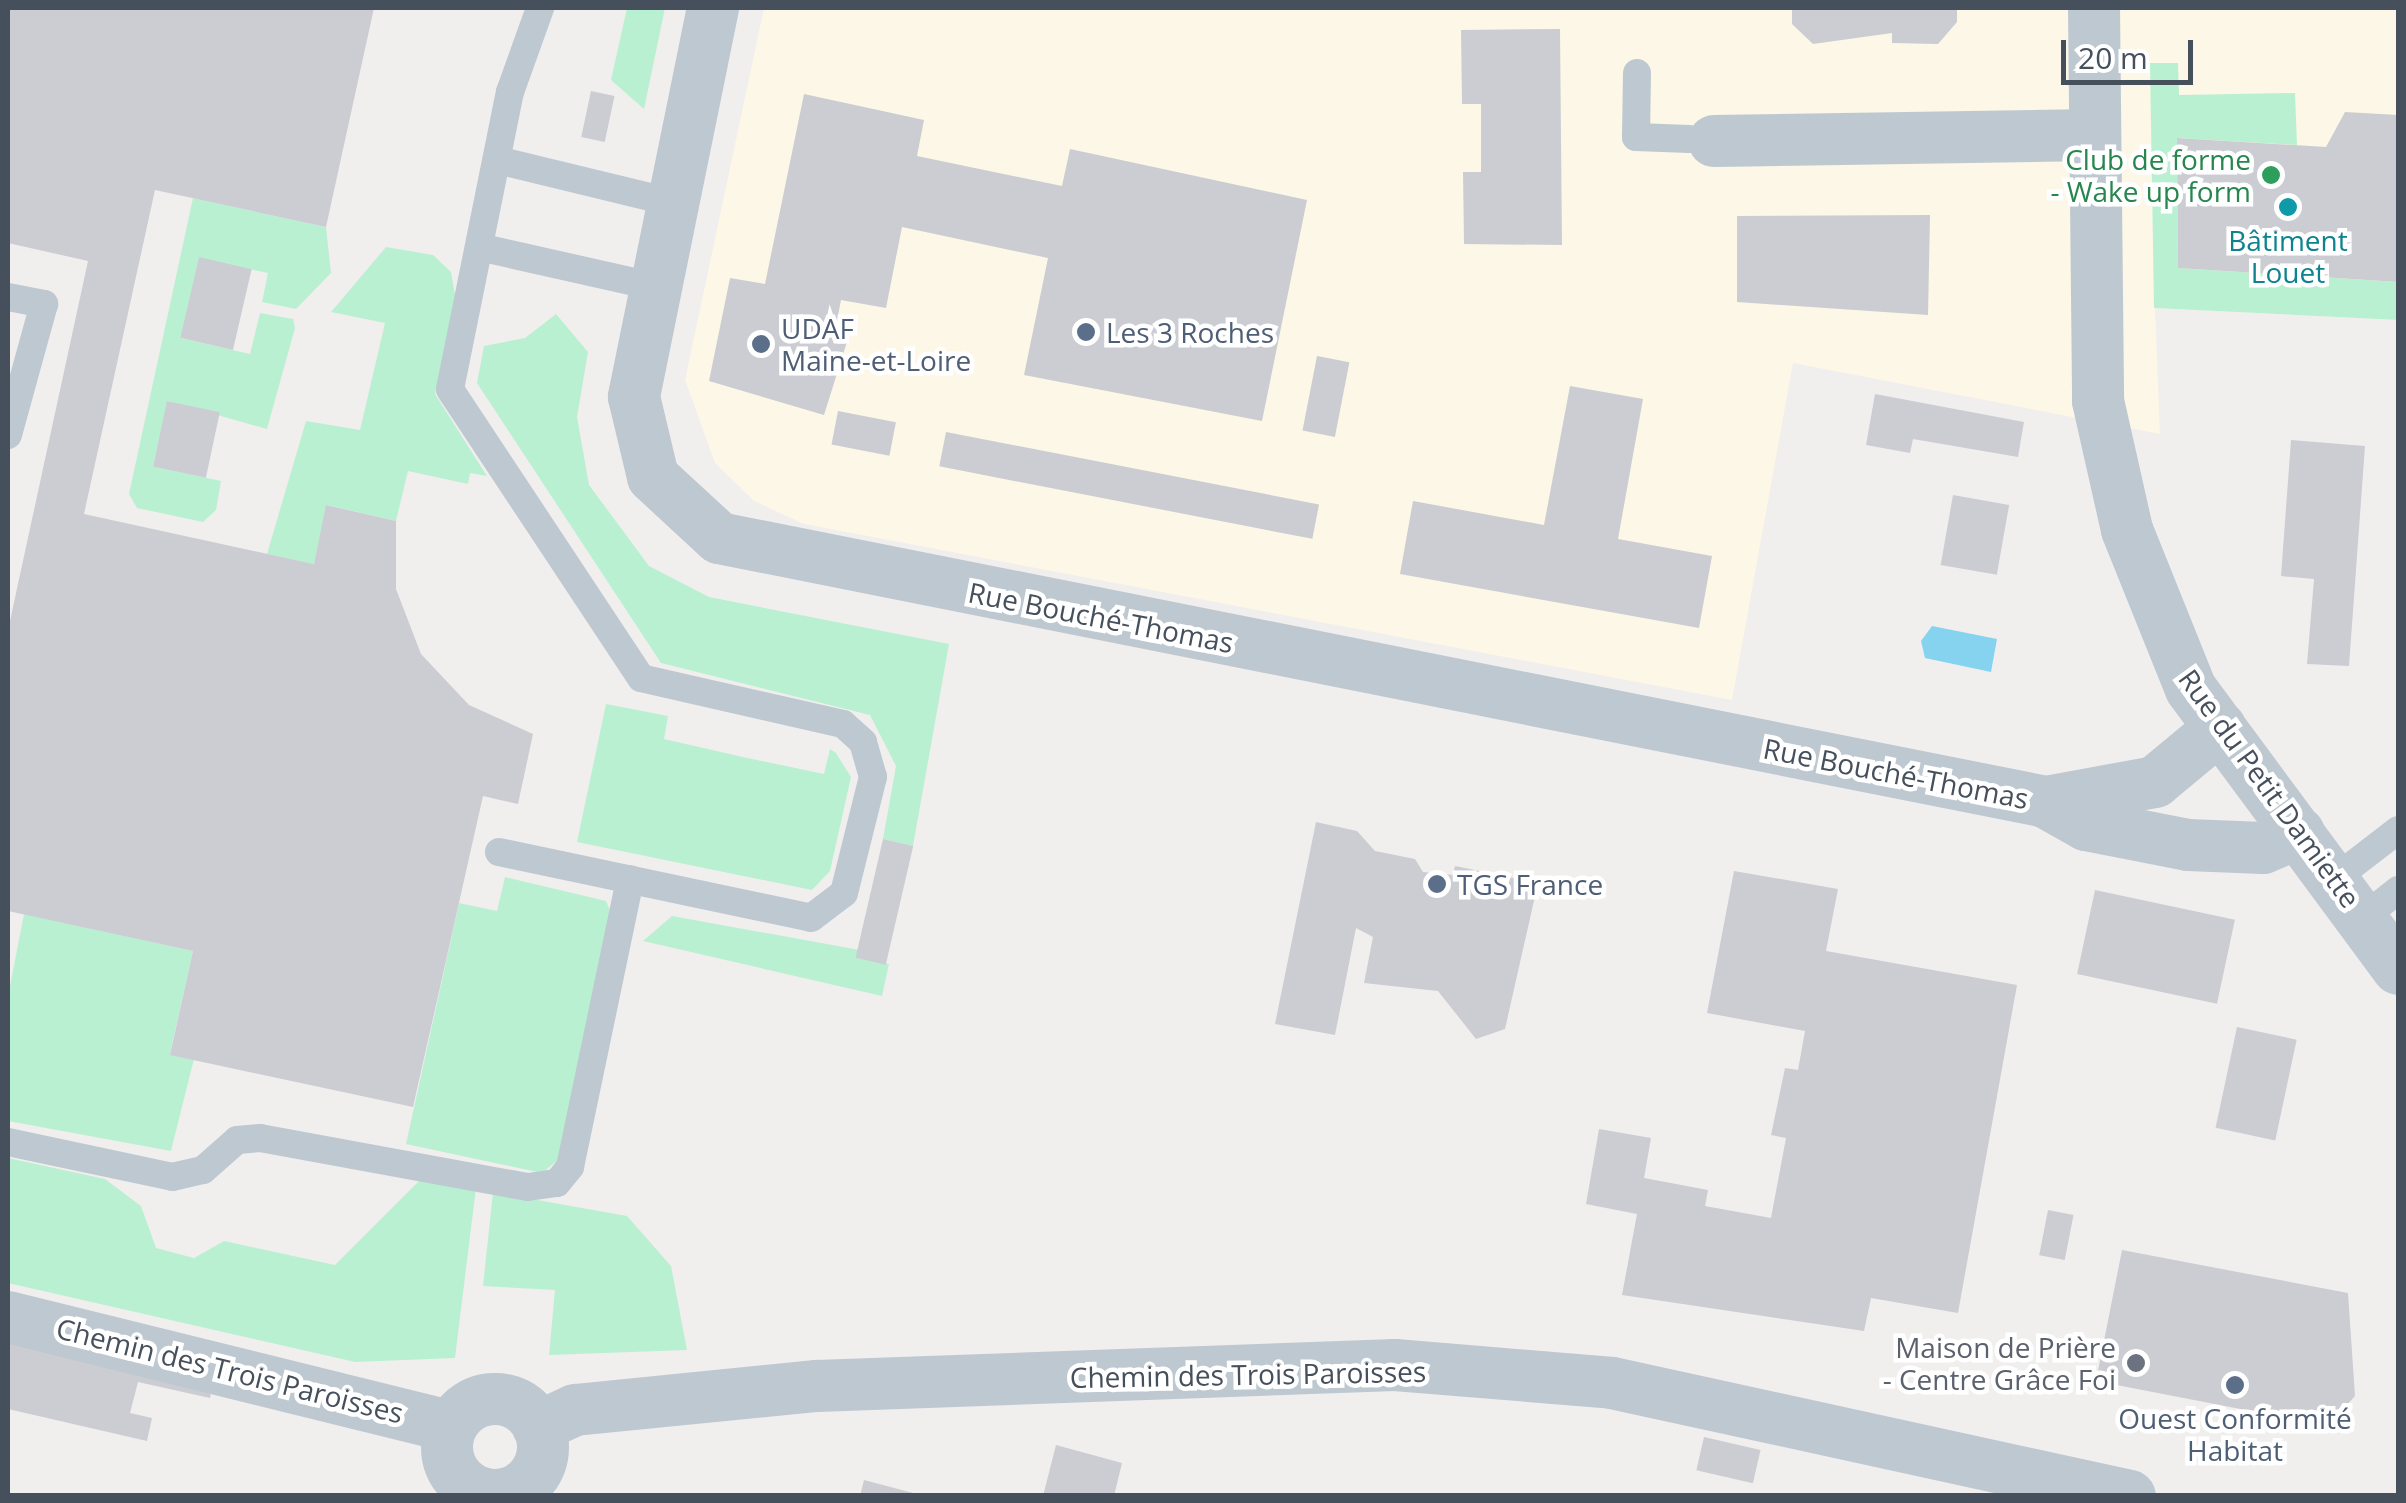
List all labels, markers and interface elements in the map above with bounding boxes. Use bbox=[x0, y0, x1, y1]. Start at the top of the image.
scale bar bbox=[2066, 20, 2198, 82]
text: 20 m bbox=[2078, 37, 2148, 78]
place label: Club de forme - Wake up form bbox=[2050, 142, 2251, 208]
marker: Club de forme - Wake up form bbox=[2260, 164, 2282, 186]
marker: Bâtiment Louet bbox=[2277, 196, 2299, 218]
place label: Bâtiment Louet bbox=[2228, 223, 2348, 289]
place label: UDAF Maine-et-Loire bbox=[781, 311, 971, 377]
place label: Les 3 Roches bbox=[1106, 315, 1274, 349]
marker: Les 3 Roches bbox=[1075, 321, 1097, 343]
marker: UDAF Maine-et-Loire bbox=[750, 333, 772, 355]
street label: Rue Bouché-Thomas bbox=[966, 575, 1236, 659]
street label: Rue du Petit Damiette bbox=[2172, 662, 2368, 914]
street label: Rue Bouché-Thomas bbox=[1761, 731, 2031, 815]
place label: TGS France bbox=[1457, 867, 1603, 901]
marker: TGS France bbox=[1426, 873, 1448, 895]
street label: Chemin des Trois Paroisses bbox=[53, 1311, 407, 1429]
place label: Maison de Prière - Centre Grâce Foi bbox=[1883, 1330, 2116, 1396]
marker: Maison de Prière - Centre Grâce Foi bbox=[2125, 1352, 2147, 1374]
street label: Chemin des Trois Paroisses bbox=[1070, 1354, 1426, 1394]
marker: Ouest Conformité Habitat bbox=[2224, 1374, 2246, 1396]
place label: Ouest Conformité Habitat bbox=[2118, 1401, 2352, 1467]

